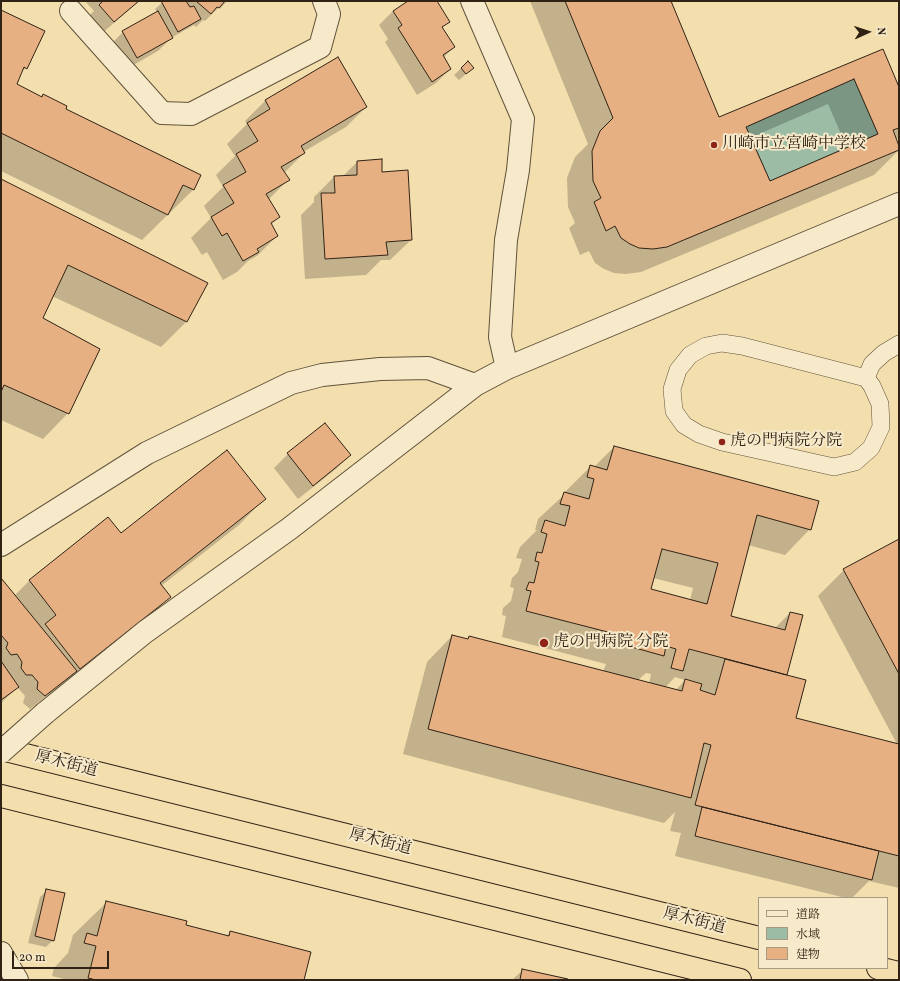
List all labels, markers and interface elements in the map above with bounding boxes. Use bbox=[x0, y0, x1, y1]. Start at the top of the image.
north arrow bbox=[848, 12, 888, 52]
text: N bbox=[873, 27, 888, 36]
place label: 川崎市立宮崎中学校 bbox=[722, 135, 866, 155]
marker: 川崎市立宮崎中学校 bbox=[709, 140, 719, 150]
place label: 虎の門病院分院 bbox=[730, 432, 842, 452]
marker: 虎の門病院分院 bbox=[717, 437, 727, 447]
place label: 虎の門病院 分院 bbox=[553, 633, 668, 653]
marker: 虎の門病院 分院 bbox=[538, 637, 550, 649]
street label: 厚木街道 bbox=[33, 748, 99, 782]
street label: 厚木街道 bbox=[347, 826, 413, 860]
legend bbox=[758, 897, 888, 969]
street label: 厚木街道 bbox=[661, 905, 727, 939]
text: 道路 bbox=[796, 907, 820, 923]
text: 水域 bbox=[796, 927, 820, 943]
scale bar bbox=[14, 943, 111, 969]
text: 建物 bbox=[796, 947, 820, 963]
text: 20 m bbox=[19, 950, 46, 966]

